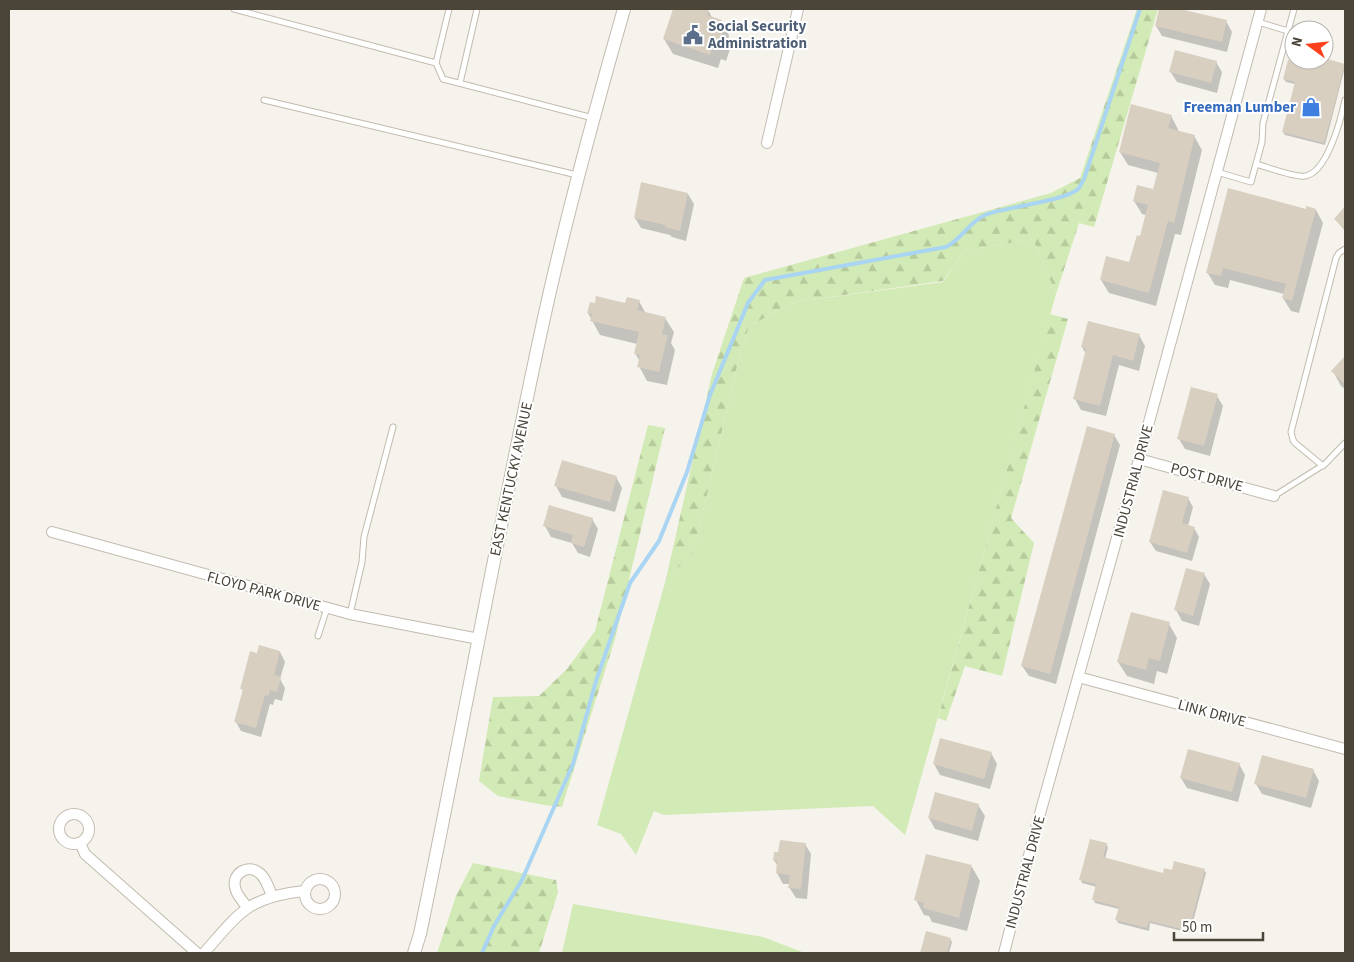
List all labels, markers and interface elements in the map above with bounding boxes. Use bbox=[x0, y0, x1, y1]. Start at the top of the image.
place label: Social Security Administration bbox=[707, 16, 807, 54]
north arrow bbox=[1284, 20, 1334, 70]
public building icon: Social Security Administration bbox=[682, 24, 704, 46]
text: N bbox=[1287, 35, 1308, 49]
shop icon: Freeman Lumber bbox=[1300, 96, 1322, 118]
place label: Freeman Lumber bbox=[1183, 97, 1296, 118]
street label: EAST KENTUCKY AVENUE bbox=[485, 400, 538, 558]
street label: INDUSTRIAL DRIVE bbox=[1108, 422, 1159, 540]
street label: POST DRIVE bbox=[1168, 458, 1246, 497]
street label: FLOYD PARK DRIVE bbox=[205, 566, 323, 617]
street label: LINK DRIVE bbox=[1175, 694, 1248, 733]
street label: INDUSTRIAL DRIVE bbox=[1000, 813, 1051, 931]
scale bar bbox=[1174, 910, 1263, 942]
text: 50 m bbox=[1182, 917, 1212, 938]

